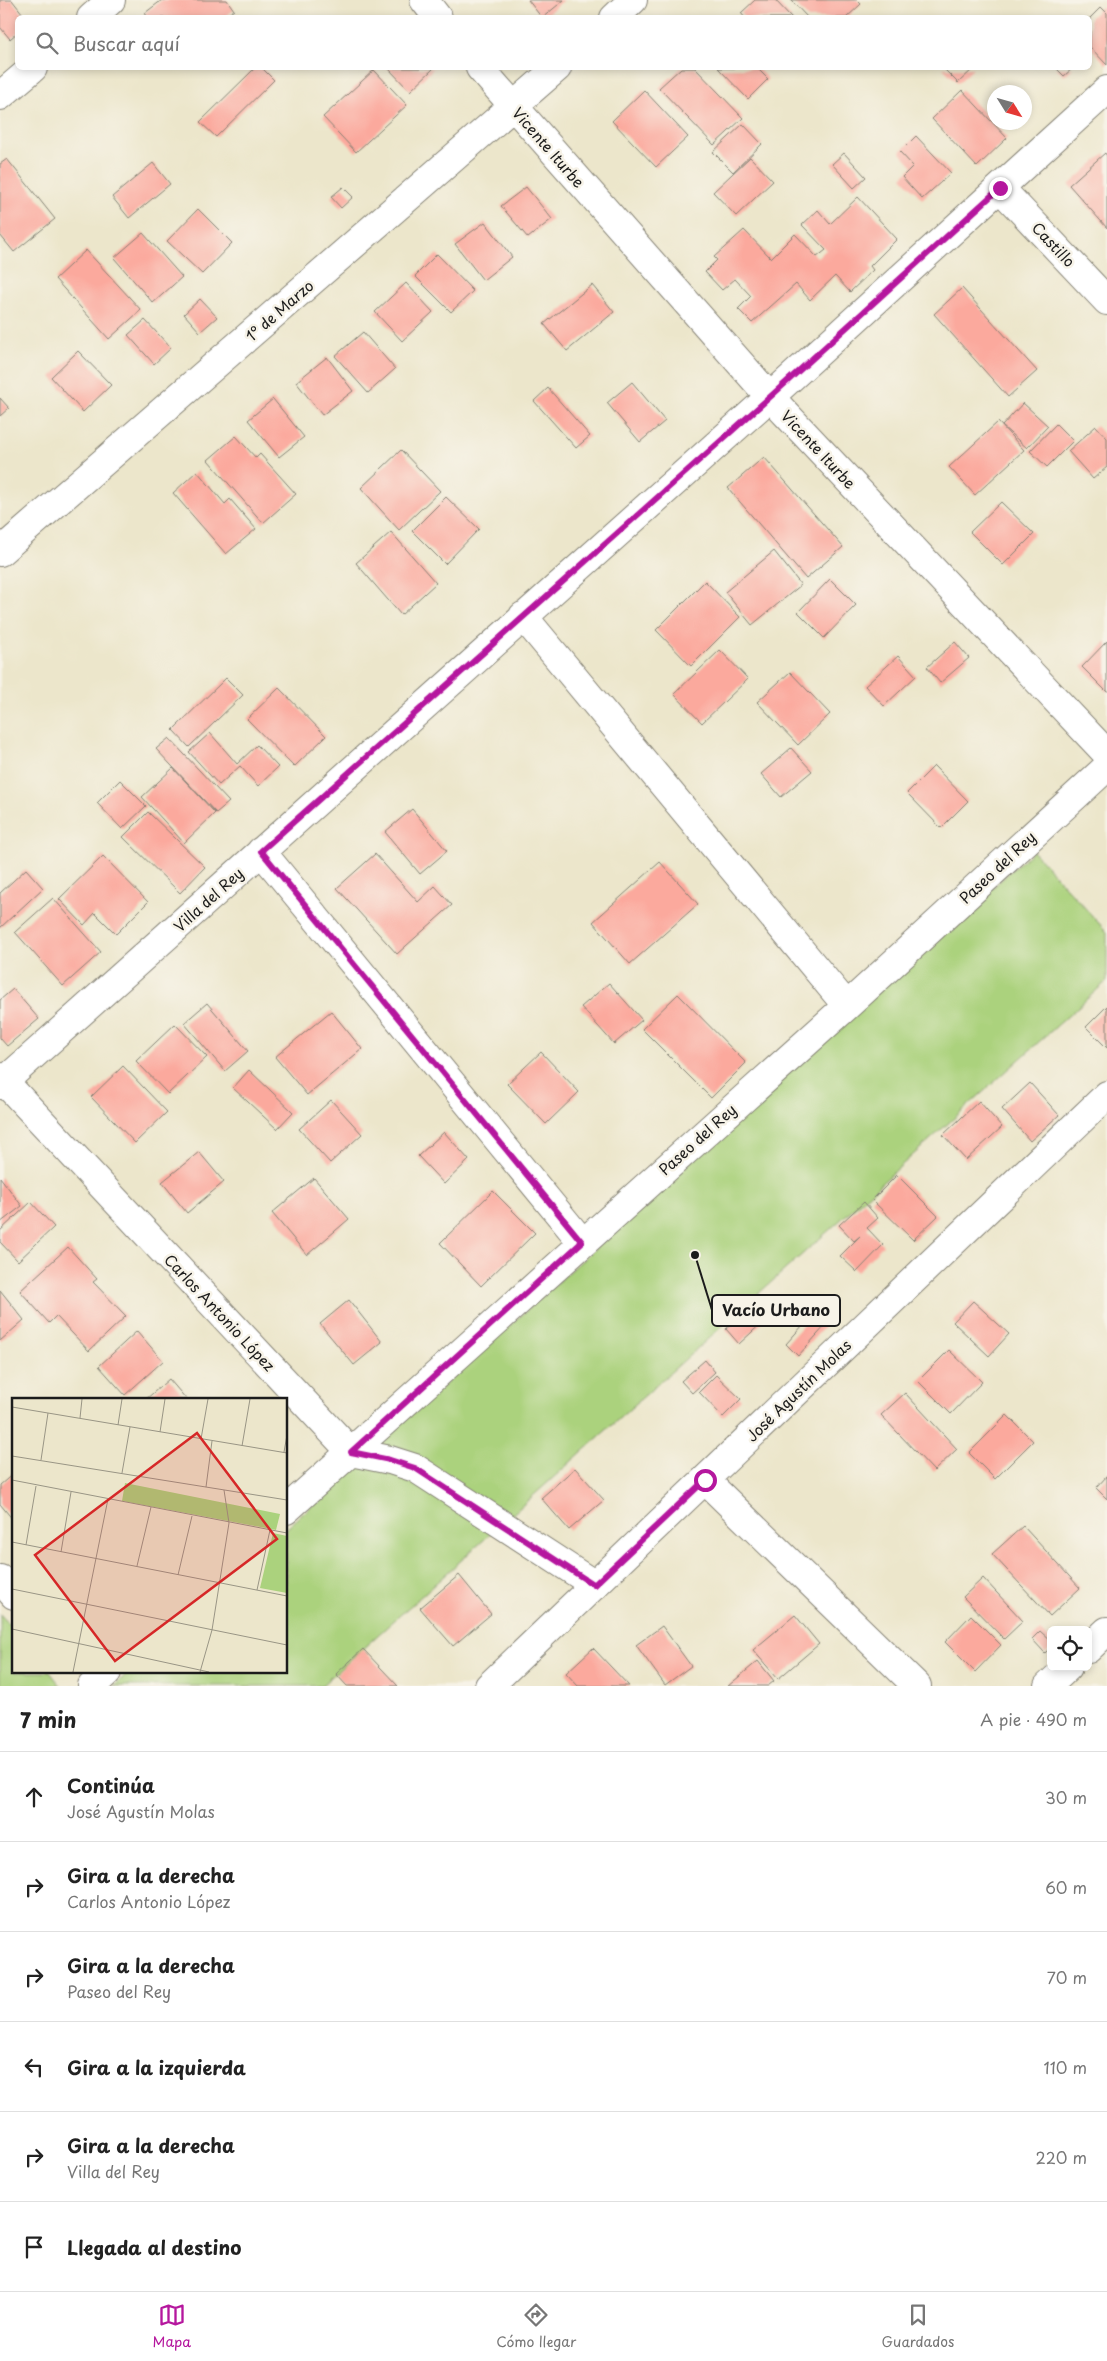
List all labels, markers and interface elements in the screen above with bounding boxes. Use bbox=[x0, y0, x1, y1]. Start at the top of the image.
search box bbox=[15, 15, 1092, 70]
icon: search bbox=[33, 29, 61, 57]
text: Buscar aquí bbox=[73, 29, 180, 57]
north arrow bbox=[987, 85, 1032, 130]
street label: Vicente Iturbe bbox=[507, 102, 591, 192]
route end bbox=[989, 177, 1012, 200]
street label: Castillo bbox=[1027, 216, 1081, 272]
street label: 1° de Marzo bbox=[240, 274, 318, 346]
street label: Vicente Iturbe bbox=[776, 404, 862, 494]
street label: Paseo del Rey bbox=[953, 825, 1041, 909]
street label: Villa del Rey bbox=[168, 861, 248, 937]
street label: Paseo del Rey bbox=[653, 1098, 741, 1180]
street label: Carlos Antonio López bbox=[159, 1248, 281, 1376]
callout: Vacío Urbano bbox=[712, 1295, 840, 1326]
text: Vacío Urbano bbox=[722, 1297, 830, 1321]
street label: José Agustín Molas bbox=[740, 1333, 856, 1446]
inset map bbox=[12, 1398, 288, 1674]
route start bbox=[694, 1469, 717, 1492]
map controls bbox=[1047, 1626, 1092, 1671]
button: locate bbox=[1047, 1626, 1092, 1671]
text: 7 min bbox=[20, 1703, 76, 1735]
text: A pie · 490 m bbox=[980, 1707, 1087, 1731]
text: Continúa bbox=[67, 1771, 155, 1799]
icon: ahead bbox=[20, 1783, 48, 1811]
text: 30 m bbox=[1045, 1785, 1087, 1809]
text: José Agustín Molas bbox=[67, 1799, 215, 1823]
text: Gira a la derecha bbox=[67, 1861, 235, 1889]
icon: right bbox=[20, 1873, 48, 1901]
text: 60 m bbox=[1045, 1875, 1087, 1899]
text: Carlos Antonio López bbox=[67, 1889, 230, 1913]
text: Gira a la derecha bbox=[67, 1951, 235, 1979]
icon: right bbox=[20, 1963, 48, 1991]
text: 70 m bbox=[1047, 1965, 1087, 1989]
text: Paseo del Rey bbox=[67, 1979, 171, 2003]
icon: left bbox=[20, 2053, 48, 2081]
text: Gira a la izquierda bbox=[67, 2053, 246, 2081]
text: 110 m bbox=[1044, 2055, 1087, 2079]
text: Gira a la derecha bbox=[67, 2131, 235, 2159]
icon: right bbox=[20, 2143, 48, 2171]
text: 220 m bbox=[1036, 2145, 1087, 2169]
text: Villa del Rey bbox=[67, 2159, 160, 2183]
icon: arrive bbox=[20, 2233, 48, 2261]
text: Llegada al destino bbox=[67, 2233, 241, 2261]
tab: Mapa bbox=[153, 2301, 191, 2352]
tab: Cómo llegar bbox=[496, 2301, 576, 2352]
tab: Guardados bbox=[882, 2301, 954, 2352]

